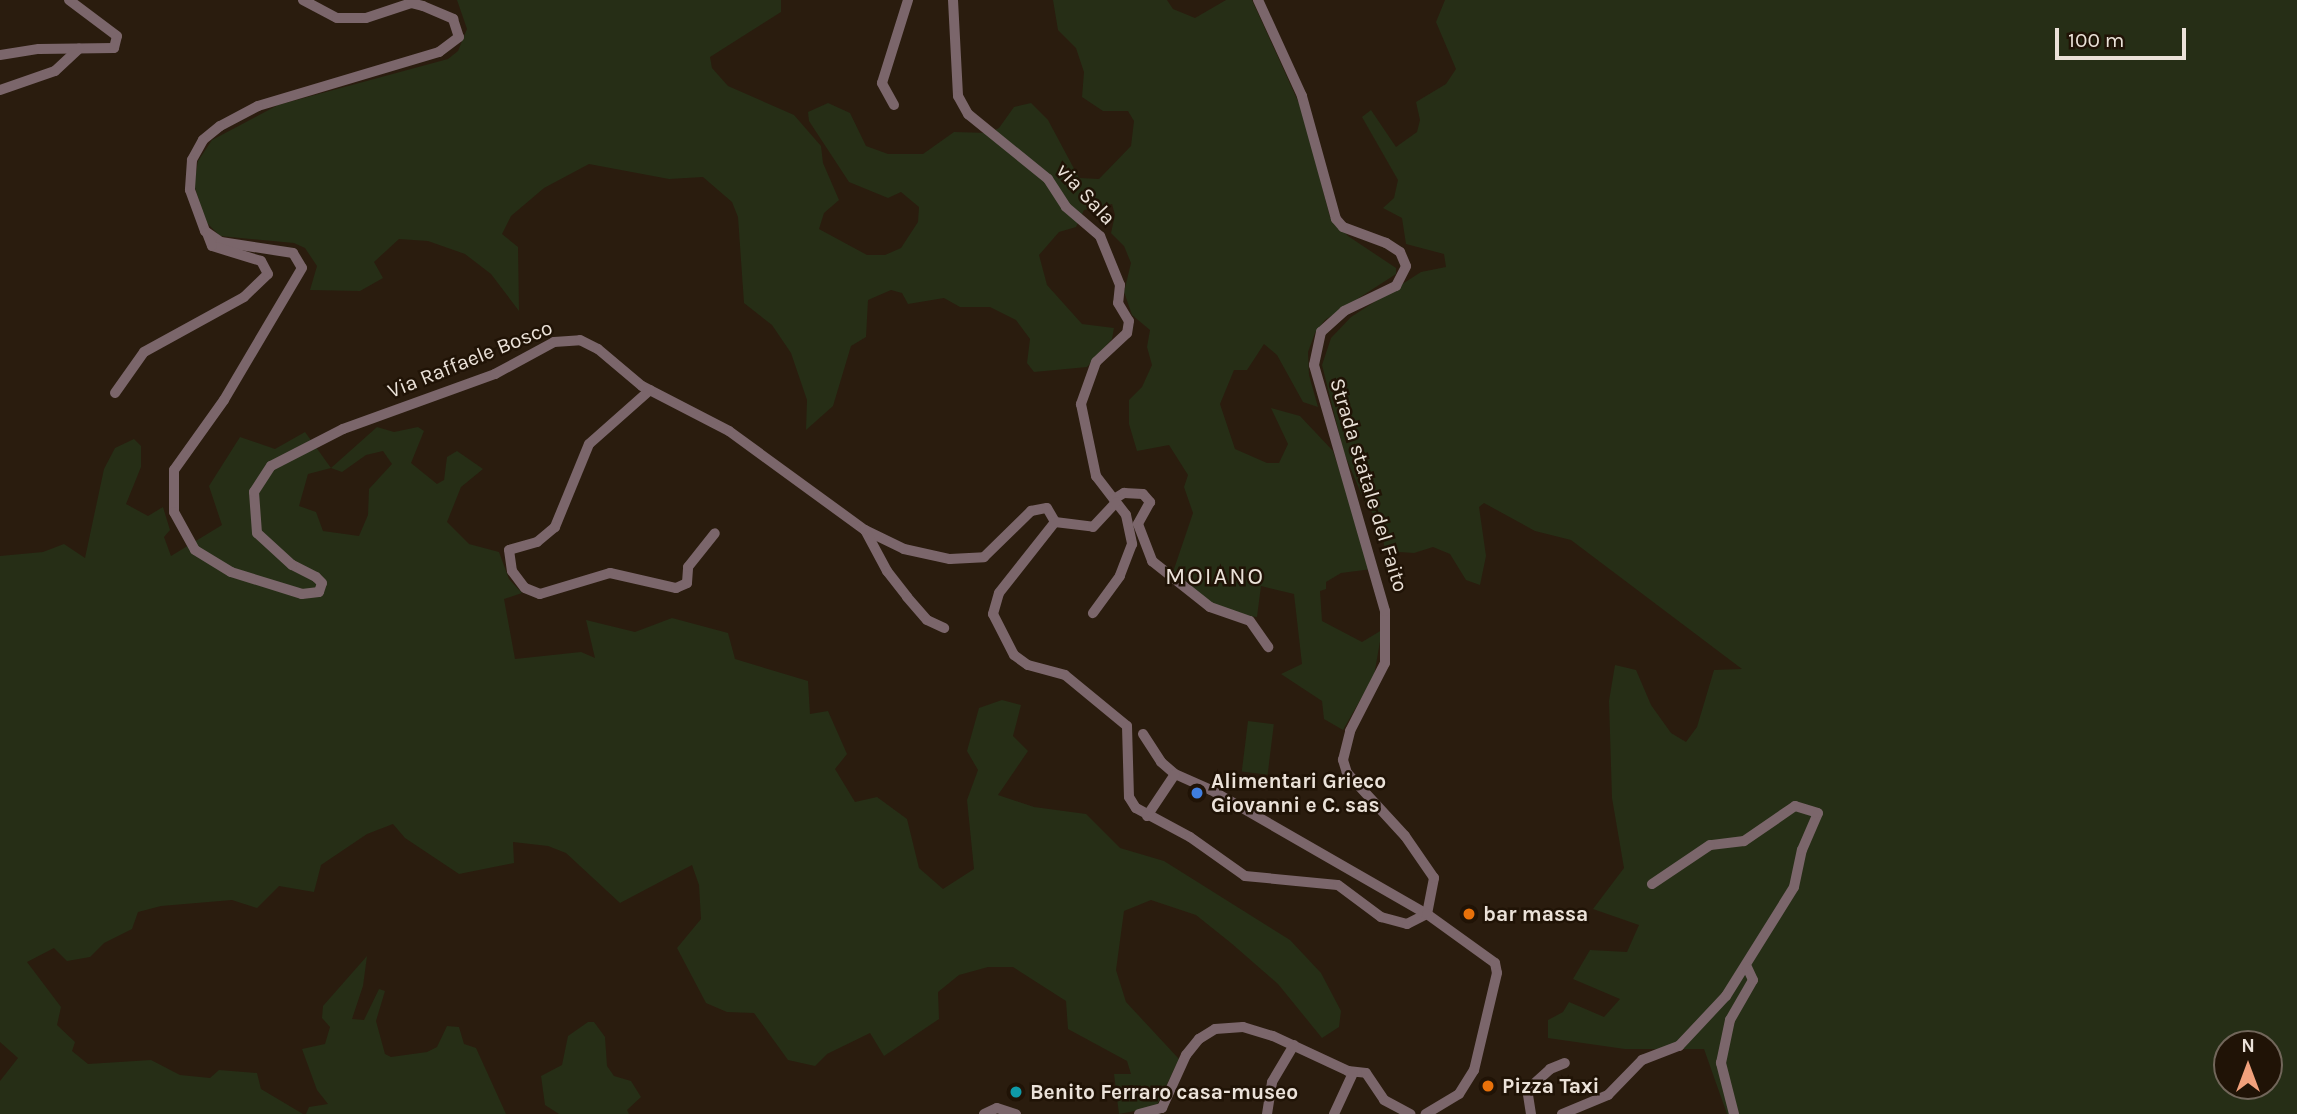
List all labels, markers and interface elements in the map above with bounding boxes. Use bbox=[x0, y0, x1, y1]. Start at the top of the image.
scale bar bbox=[2059, 14, 2190, 58]
text: 100 m bbox=[2068, 28, 2125, 52]
street label: via Sala bbox=[1051, 158, 1121, 230]
street label: Via Raffaele Bosco bbox=[384, 314, 556, 404]
street label: Strada statale del Faito bbox=[1324, 375, 1414, 595]
district label: MOIANO bbox=[1166, 563, 1264, 591]
place label: Alimentari Grieco Giovanni e C. sas bbox=[1211, 768, 1386, 818]
marker: Alimentari Grieco Giovanni e C. sas bbox=[1189, 785, 1205, 801]
place label: bar massa bbox=[1483, 901, 1588, 927]
marker: bar massa bbox=[1461, 906, 1477, 922]
north arrow bbox=[2213, 1030, 2283, 1100]
text: N bbox=[2241, 1035, 2255, 1057]
place label: Pizza Taxi bbox=[1502, 1073, 1599, 1099]
marker: Pizza Taxi bbox=[1480, 1078, 1496, 1094]
place label: Benito Ferraro casa-museo bbox=[1030, 1079, 1298, 1105]
marker: Benito Ferraro casa-museo bbox=[1008, 1084, 1024, 1100]

